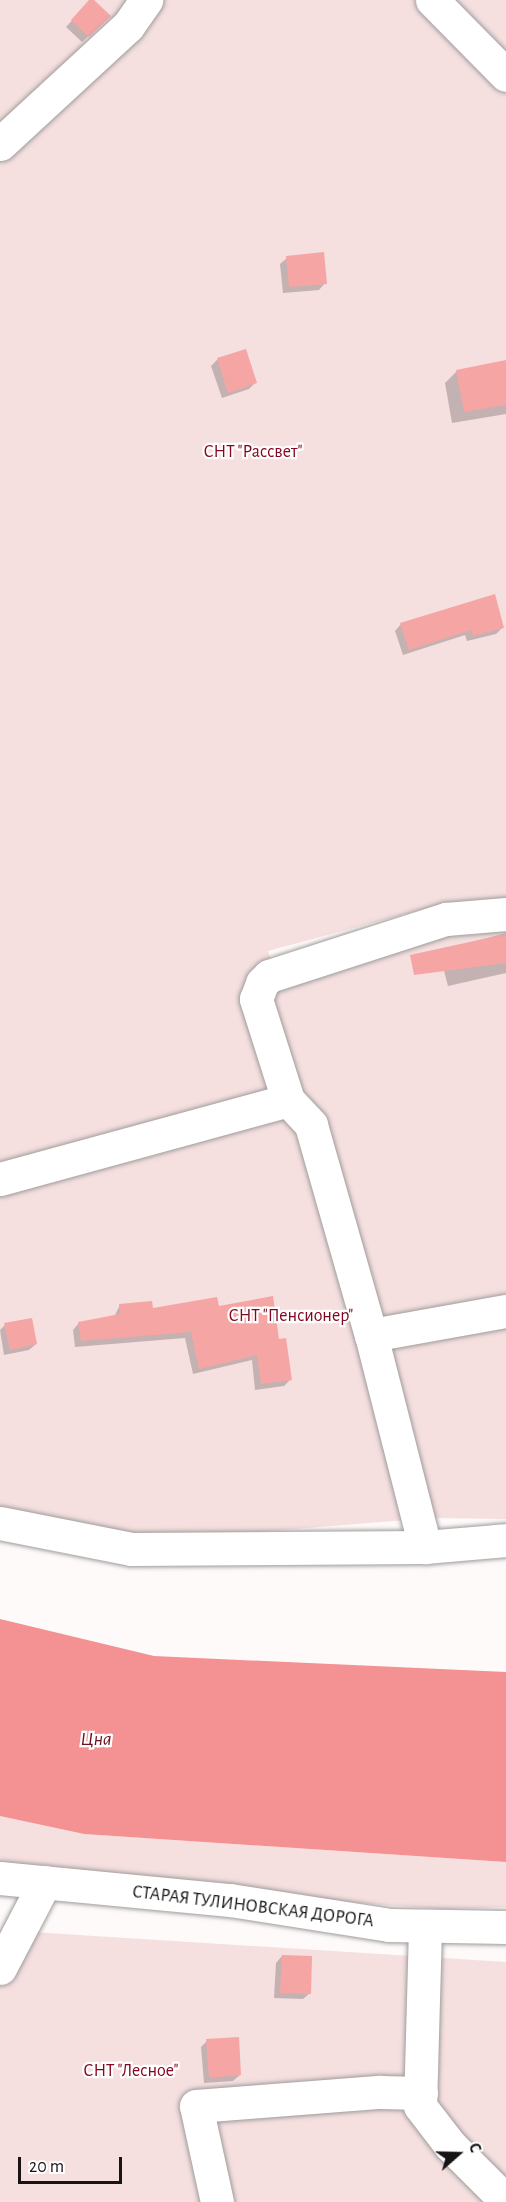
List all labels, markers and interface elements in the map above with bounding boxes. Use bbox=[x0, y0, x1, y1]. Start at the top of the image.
park label: СНТ "Рассвет" bbox=[203, 441, 303, 463]
park label: СНТ "Пенсионер" bbox=[229, 1305, 353, 1327]
water label: Цна bbox=[80, 1727, 112, 1751]
street label: СТАРАЯ ТУЛИНОВСКАЯ ДОРОГА bbox=[131, 1881, 375, 1933]
park label: СНТ "Лесное" bbox=[83, 2060, 179, 2082]
north arrow bbox=[428, 2124, 488, 2184]
text: С bbox=[466, 2141, 484, 2155]
scale bar bbox=[21, 2145, 124, 2183]
text: 20 m bbox=[29, 2158, 64, 2176]

